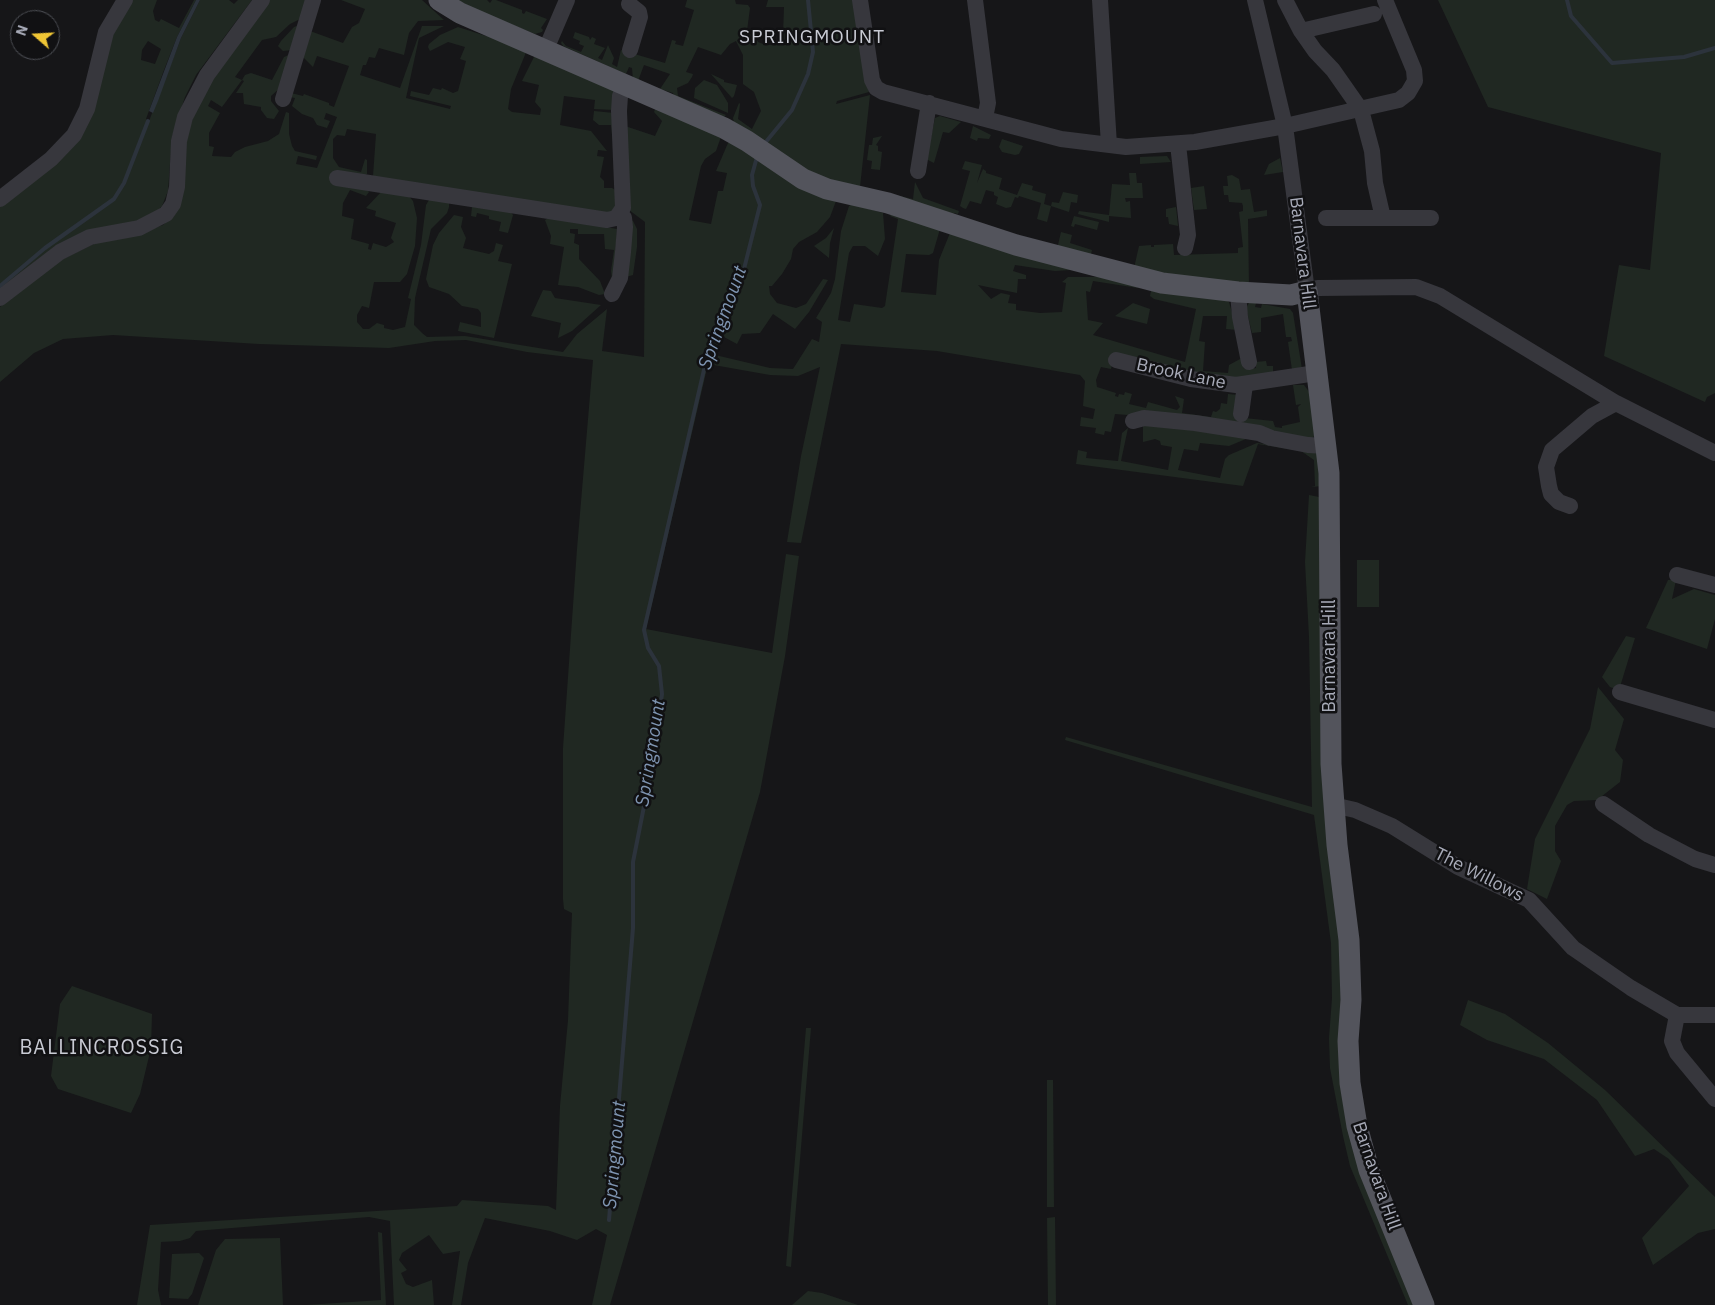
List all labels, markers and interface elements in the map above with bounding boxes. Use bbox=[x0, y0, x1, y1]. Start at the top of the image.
north arrow bbox=[10, 10, 60, 60]
text: N bbox=[12, 23, 32, 38]
district label: SPRINGMOUNT bbox=[738, 27, 886, 49]
street label: Barnavara Hill bbox=[1284, 195, 1320, 311]
water label: Springmount bbox=[694, 263, 752, 373]
street label: Brook Lane bbox=[1134, 354, 1228, 394]
street label: Barnavara Hill bbox=[1319, 599, 1341, 713]
water label: Springmount bbox=[631, 698, 671, 808]
street label: The Willows bbox=[1431, 843, 1527, 907]
district label: BALLINCROSSIG bbox=[18, 1036, 186, 1060]
water label: Springmount bbox=[599, 1100, 631, 1210]
street label: Barnavara Hill bbox=[1347, 1119, 1405, 1233]

